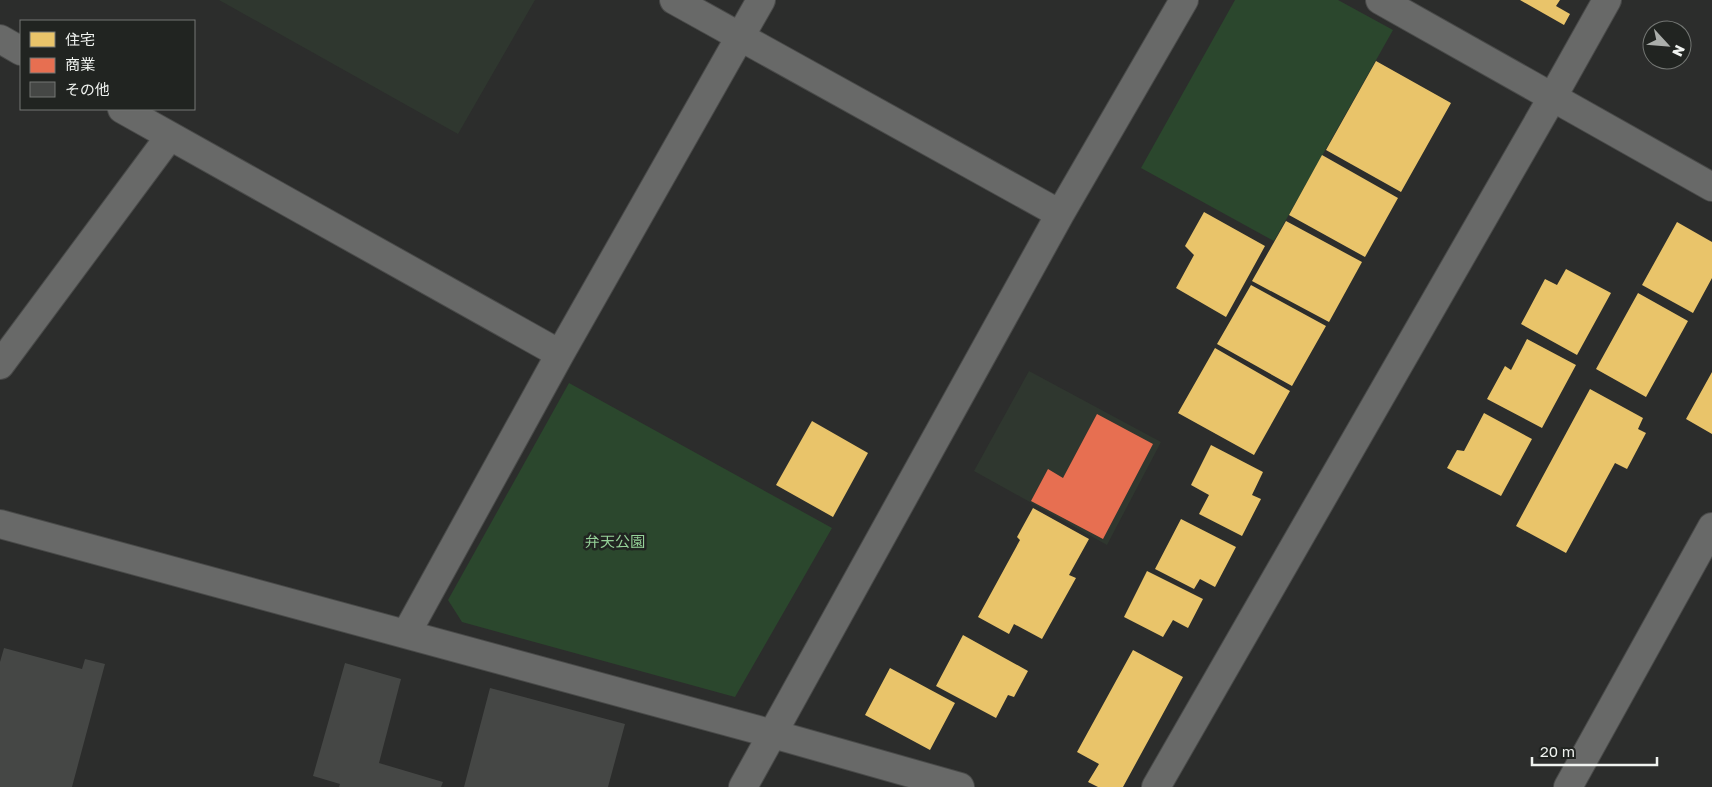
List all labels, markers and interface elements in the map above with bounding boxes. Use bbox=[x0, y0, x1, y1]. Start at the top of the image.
legend bbox=[20, 20, 195, 110]
north arrow bbox=[1642, 20, 1692, 70]
text: 住宅 bbox=[65, 30, 95, 48]
text: N bbox=[1669, 42, 1689, 59]
text: 商業 bbox=[65, 55, 95, 73]
text: その他 bbox=[65, 80, 110, 98]
park label: 弁天公園 bbox=[585, 532, 645, 550]
scale bar bbox=[1532, 734, 1657, 766]
text: 20 m bbox=[1540, 742, 1575, 760]

